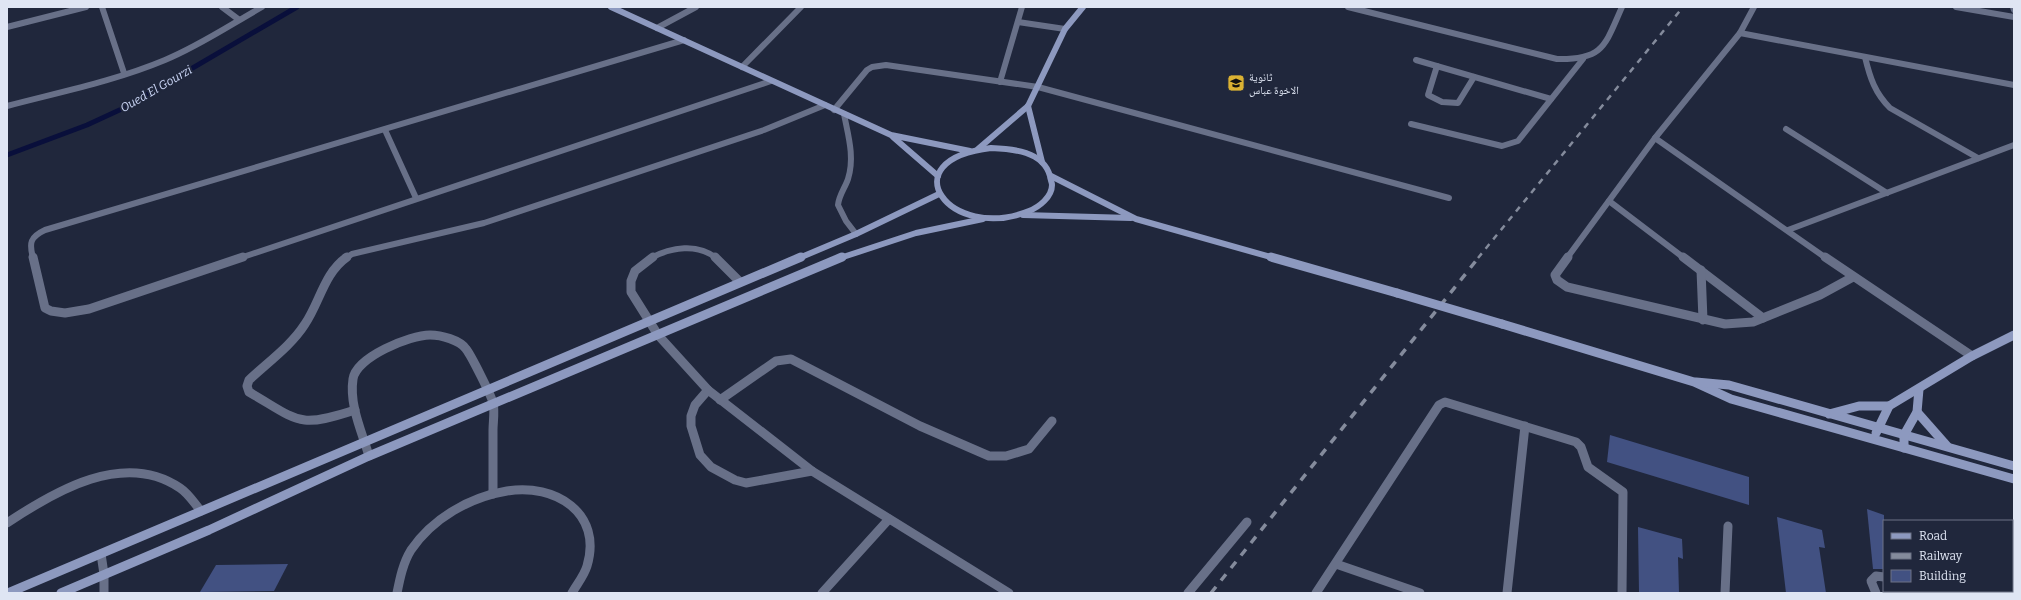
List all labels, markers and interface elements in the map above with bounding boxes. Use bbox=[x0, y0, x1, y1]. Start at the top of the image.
water label: Oued El Gourzi bbox=[118, 63, 195, 115]
place label: ثانوية الاخوة عباس bbox=[1249, 71, 1299, 97]
school or university icon: ثانوية الاخوة عباس bbox=[1226, 73, 1246, 93]
legend bbox=[1883, 520, 2013, 592]
text: Road bbox=[1919, 529, 1947, 543]
text: Railway bbox=[1919, 549, 1963, 563]
text: Building bbox=[1919, 569, 1966, 583]

